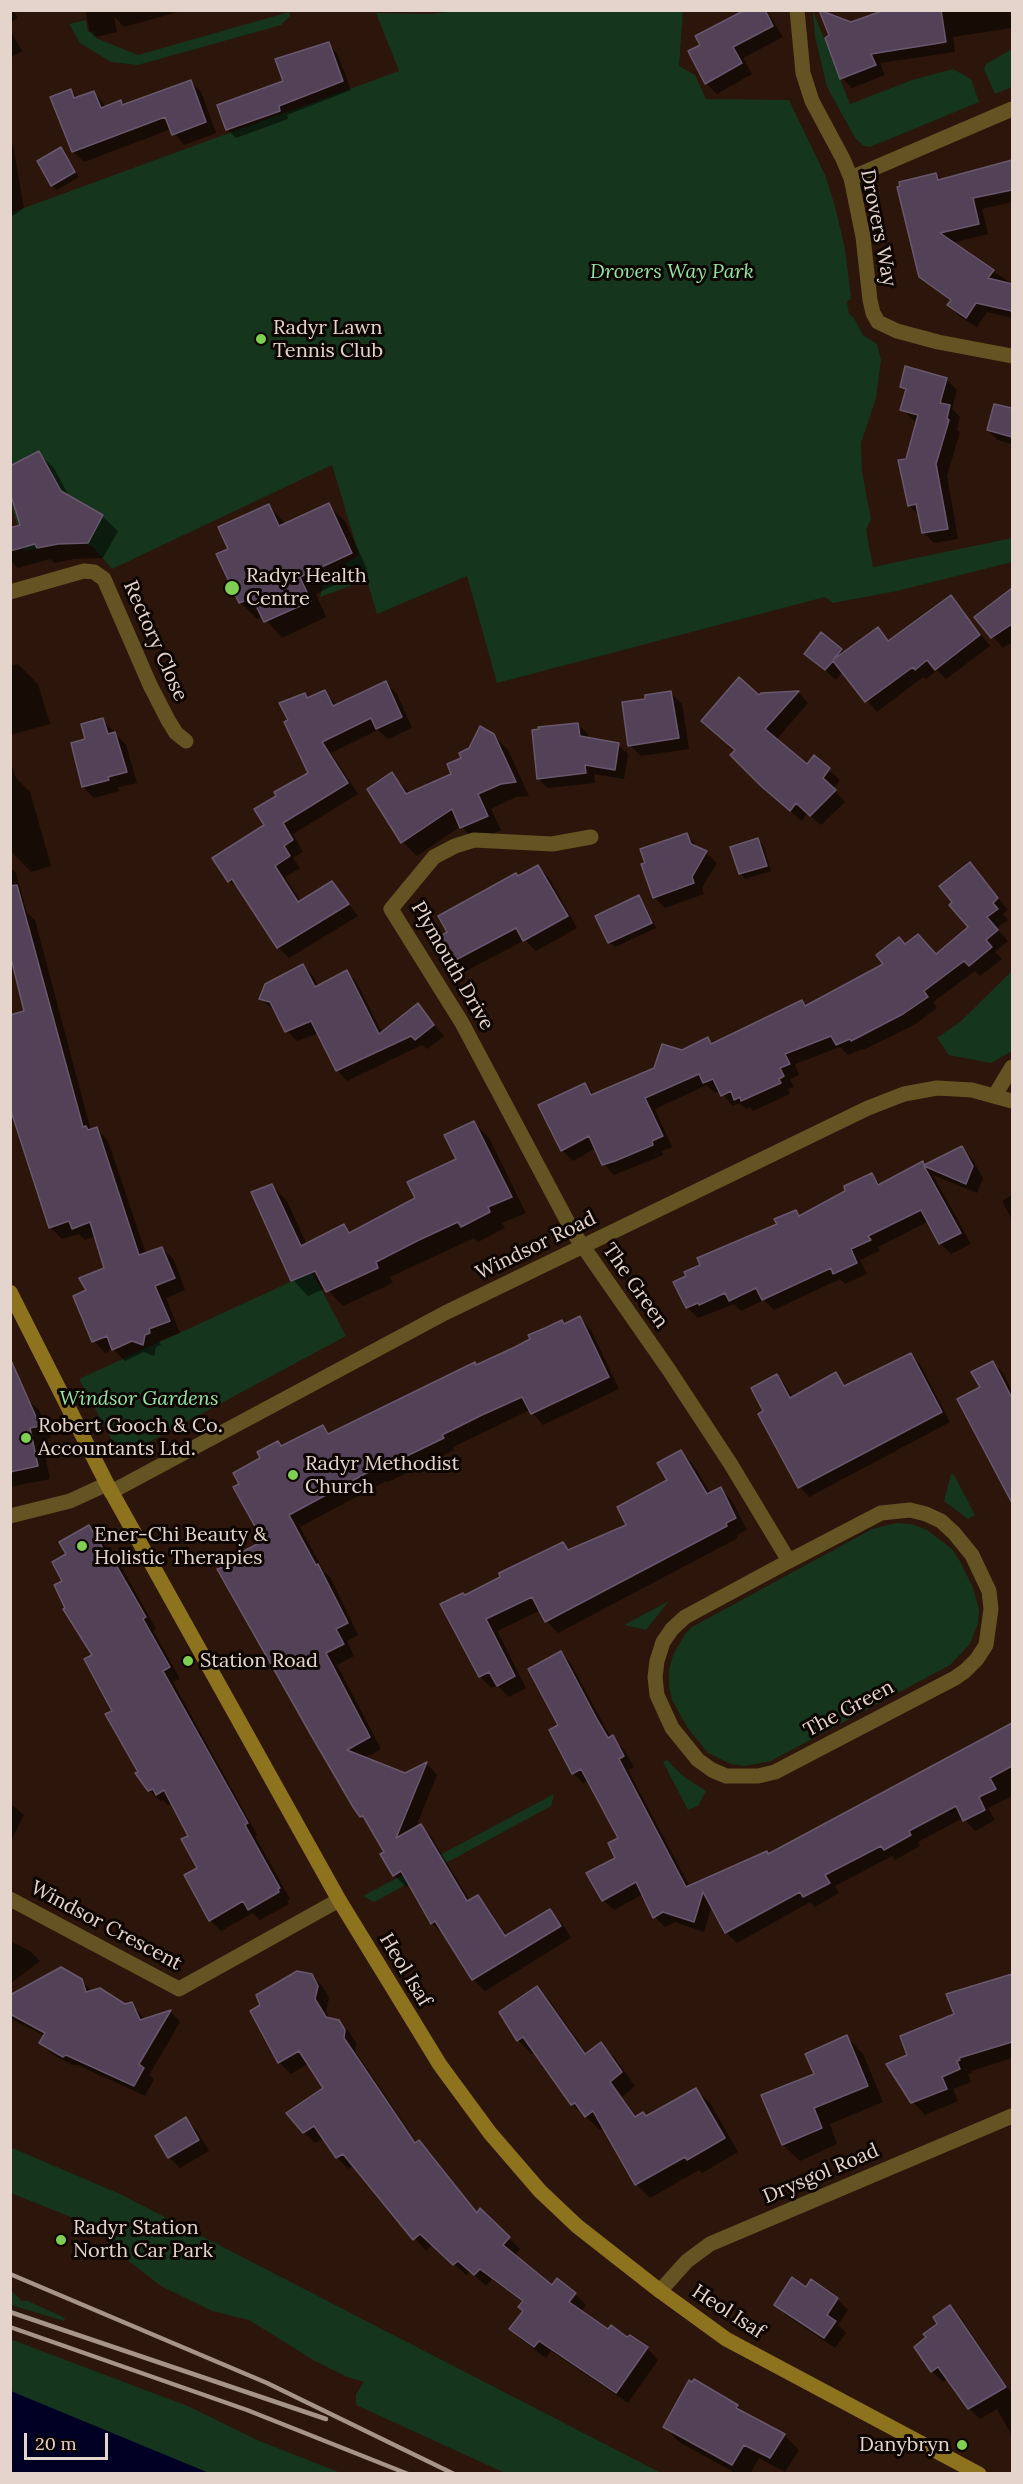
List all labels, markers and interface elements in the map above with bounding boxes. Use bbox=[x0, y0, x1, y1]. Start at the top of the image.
street label: Drovers Way bbox=[855, 167, 901, 289]
park label: Drovers Way Park bbox=[590, 260, 754, 284]
place label: Radyr Lawn Tennis Club bbox=[273, 316, 383, 363]
marker: Radyr Lawn Tennis Club bbox=[254, 332, 268, 346]
place label: Radyr Health Centre bbox=[246, 564, 367, 611]
street label: Rectory Close bbox=[118, 577, 192, 705]
marker: Radyr Health Centre bbox=[223, 579, 241, 597]
street label: Plymouth Drive bbox=[406, 897, 498, 1035]
street label: Windsor Road bbox=[472, 1207, 600, 1285]
street label: The Green bbox=[597, 1239, 673, 1333]
park label: Windsor Gardens bbox=[59, 1387, 219, 1411]
place label: Robert Gooch & Co. Accountants Ltd. bbox=[38, 1414, 223, 1461]
marker: Robert Gooch & Co. Accountants Ltd. bbox=[19, 1431, 33, 1445]
place label: Radyr Methodist Church bbox=[305, 1452, 459, 1499]
marker: Radyr Methodist Church bbox=[286, 1468, 300, 1482]
place label: Ener-Chi Beauty & Holistic Therapies bbox=[94, 1523, 267, 1570]
marker: Ener-Chi Beauty & Holistic Therapies bbox=[75, 1539, 89, 1553]
place label: Station Road bbox=[200, 1649, 318, 1673]
marker: Station Road bbox=[181, 1654, 195, 1668]
street label: The Green bbox=[800, 1675, 898, 1743]
street label: Windsor Crescent bbox=[26, 1876, 186, 1976]
street label: Heol Isaf bbox=[374, 1929, 436, 2011]
street label: Drysgol Road bbox=[759, 2139, 883, 2209]
place label: Radyr Station North Car Park bbox=[73, 2216, 213, 2263]
marker: Radyr Station North Car Park bbox=[54, 2233, 68, 2247]
street label: Heol Isaf bbox=[687, 2280, 769, 2344]
scale bar bbox=[27, 2421, 111, 2459]
text: 20 m bbox=[35, 2432, 77, 2455]
place label: Danybryn bbox=[859, 2433, 950, 2457]
marker: Danybryn bbox=[955, 2438, 969, 2452]

